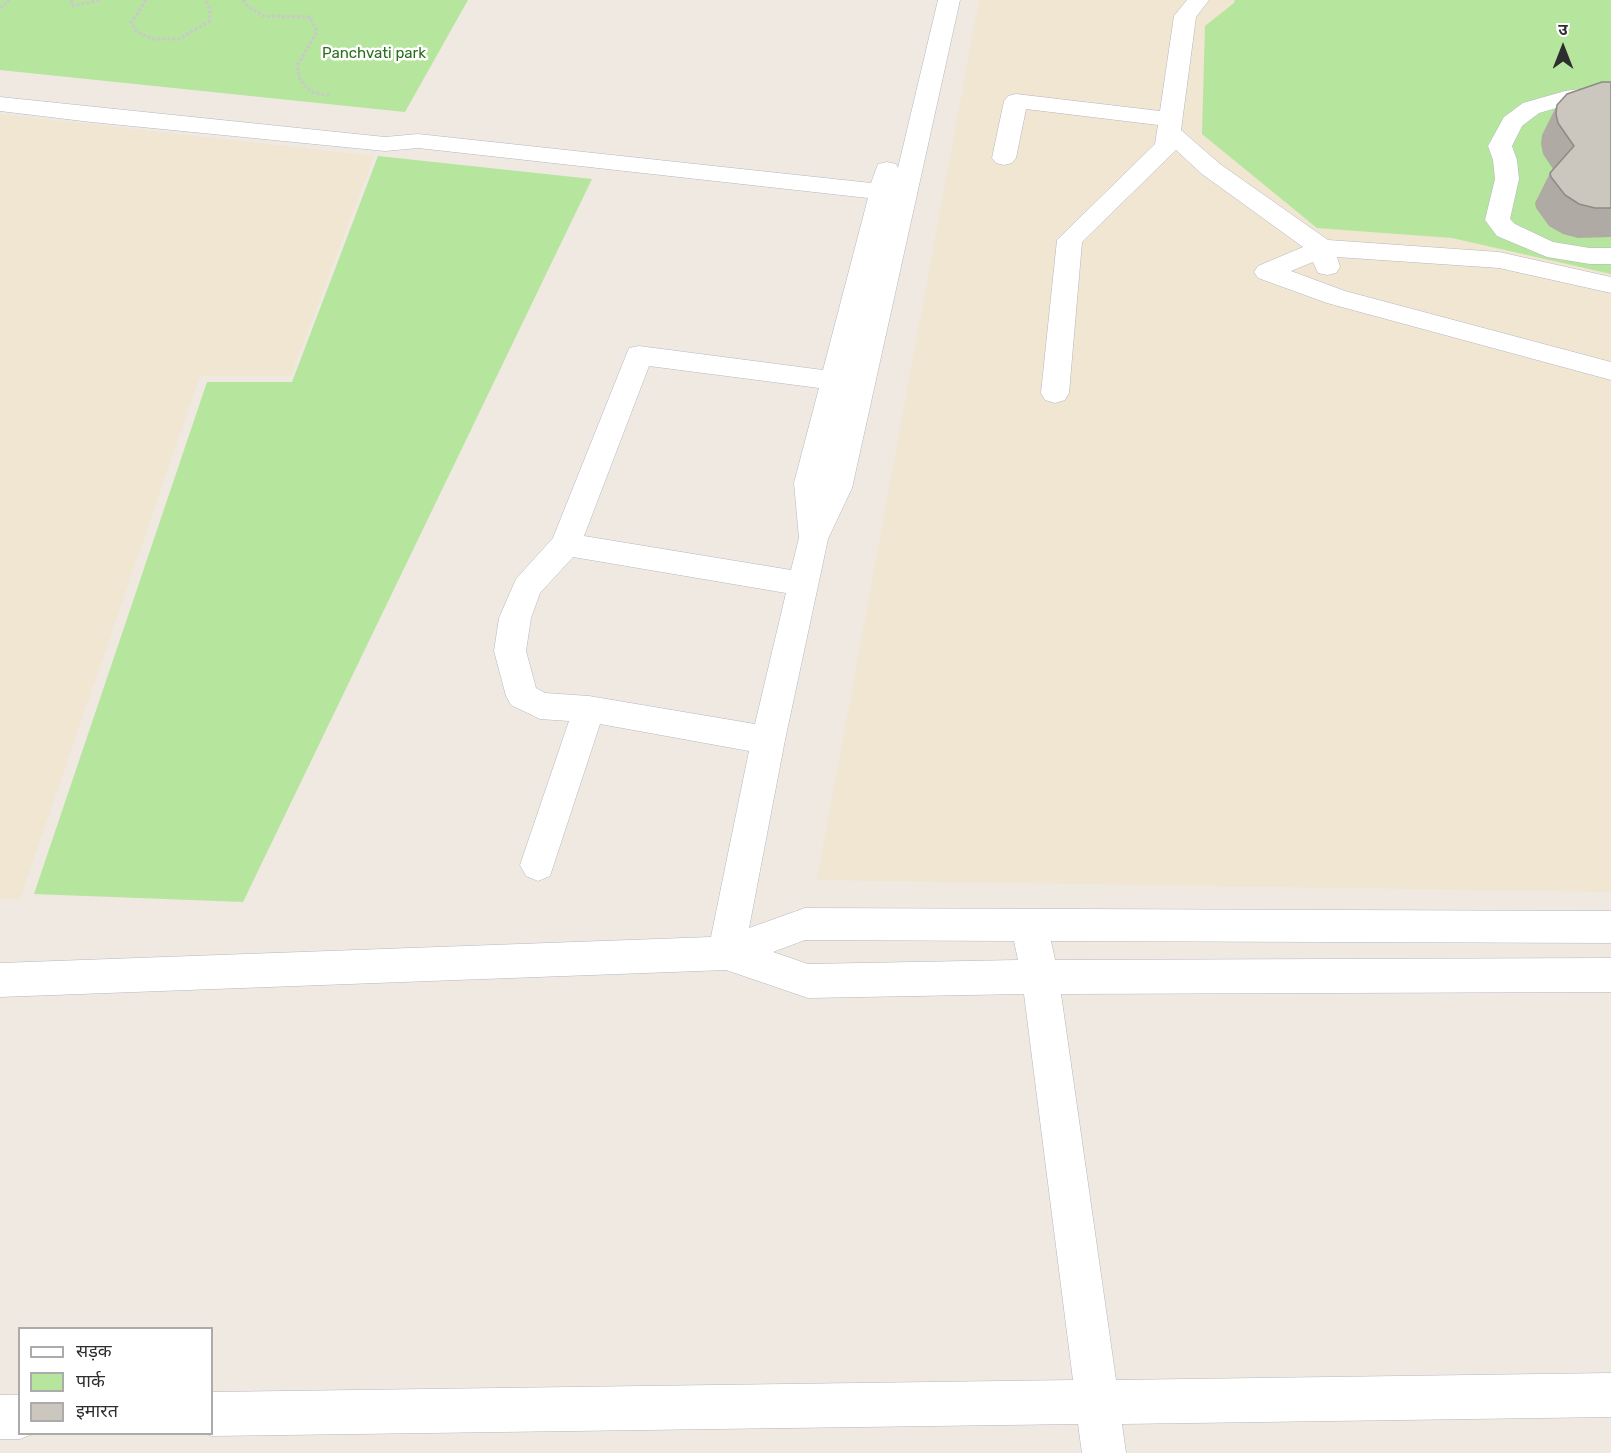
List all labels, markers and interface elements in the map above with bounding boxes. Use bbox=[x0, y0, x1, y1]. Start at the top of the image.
north arrow bbox=[1533, 18, 1593, 78]
text: उ bbox=[1558, 20, 1568, 39]
park label: Panchvati park bbox=[322, 45, 426, 63]
legend bbox=[18, 1327, 213, 1435]
text: सड़क bbox=[76, 1340, 112, 1362]
text: पार्क bbox=[76, 1370, 105, 1392]
text: इमारत bbox=[76, 1400, 118, 1422]

